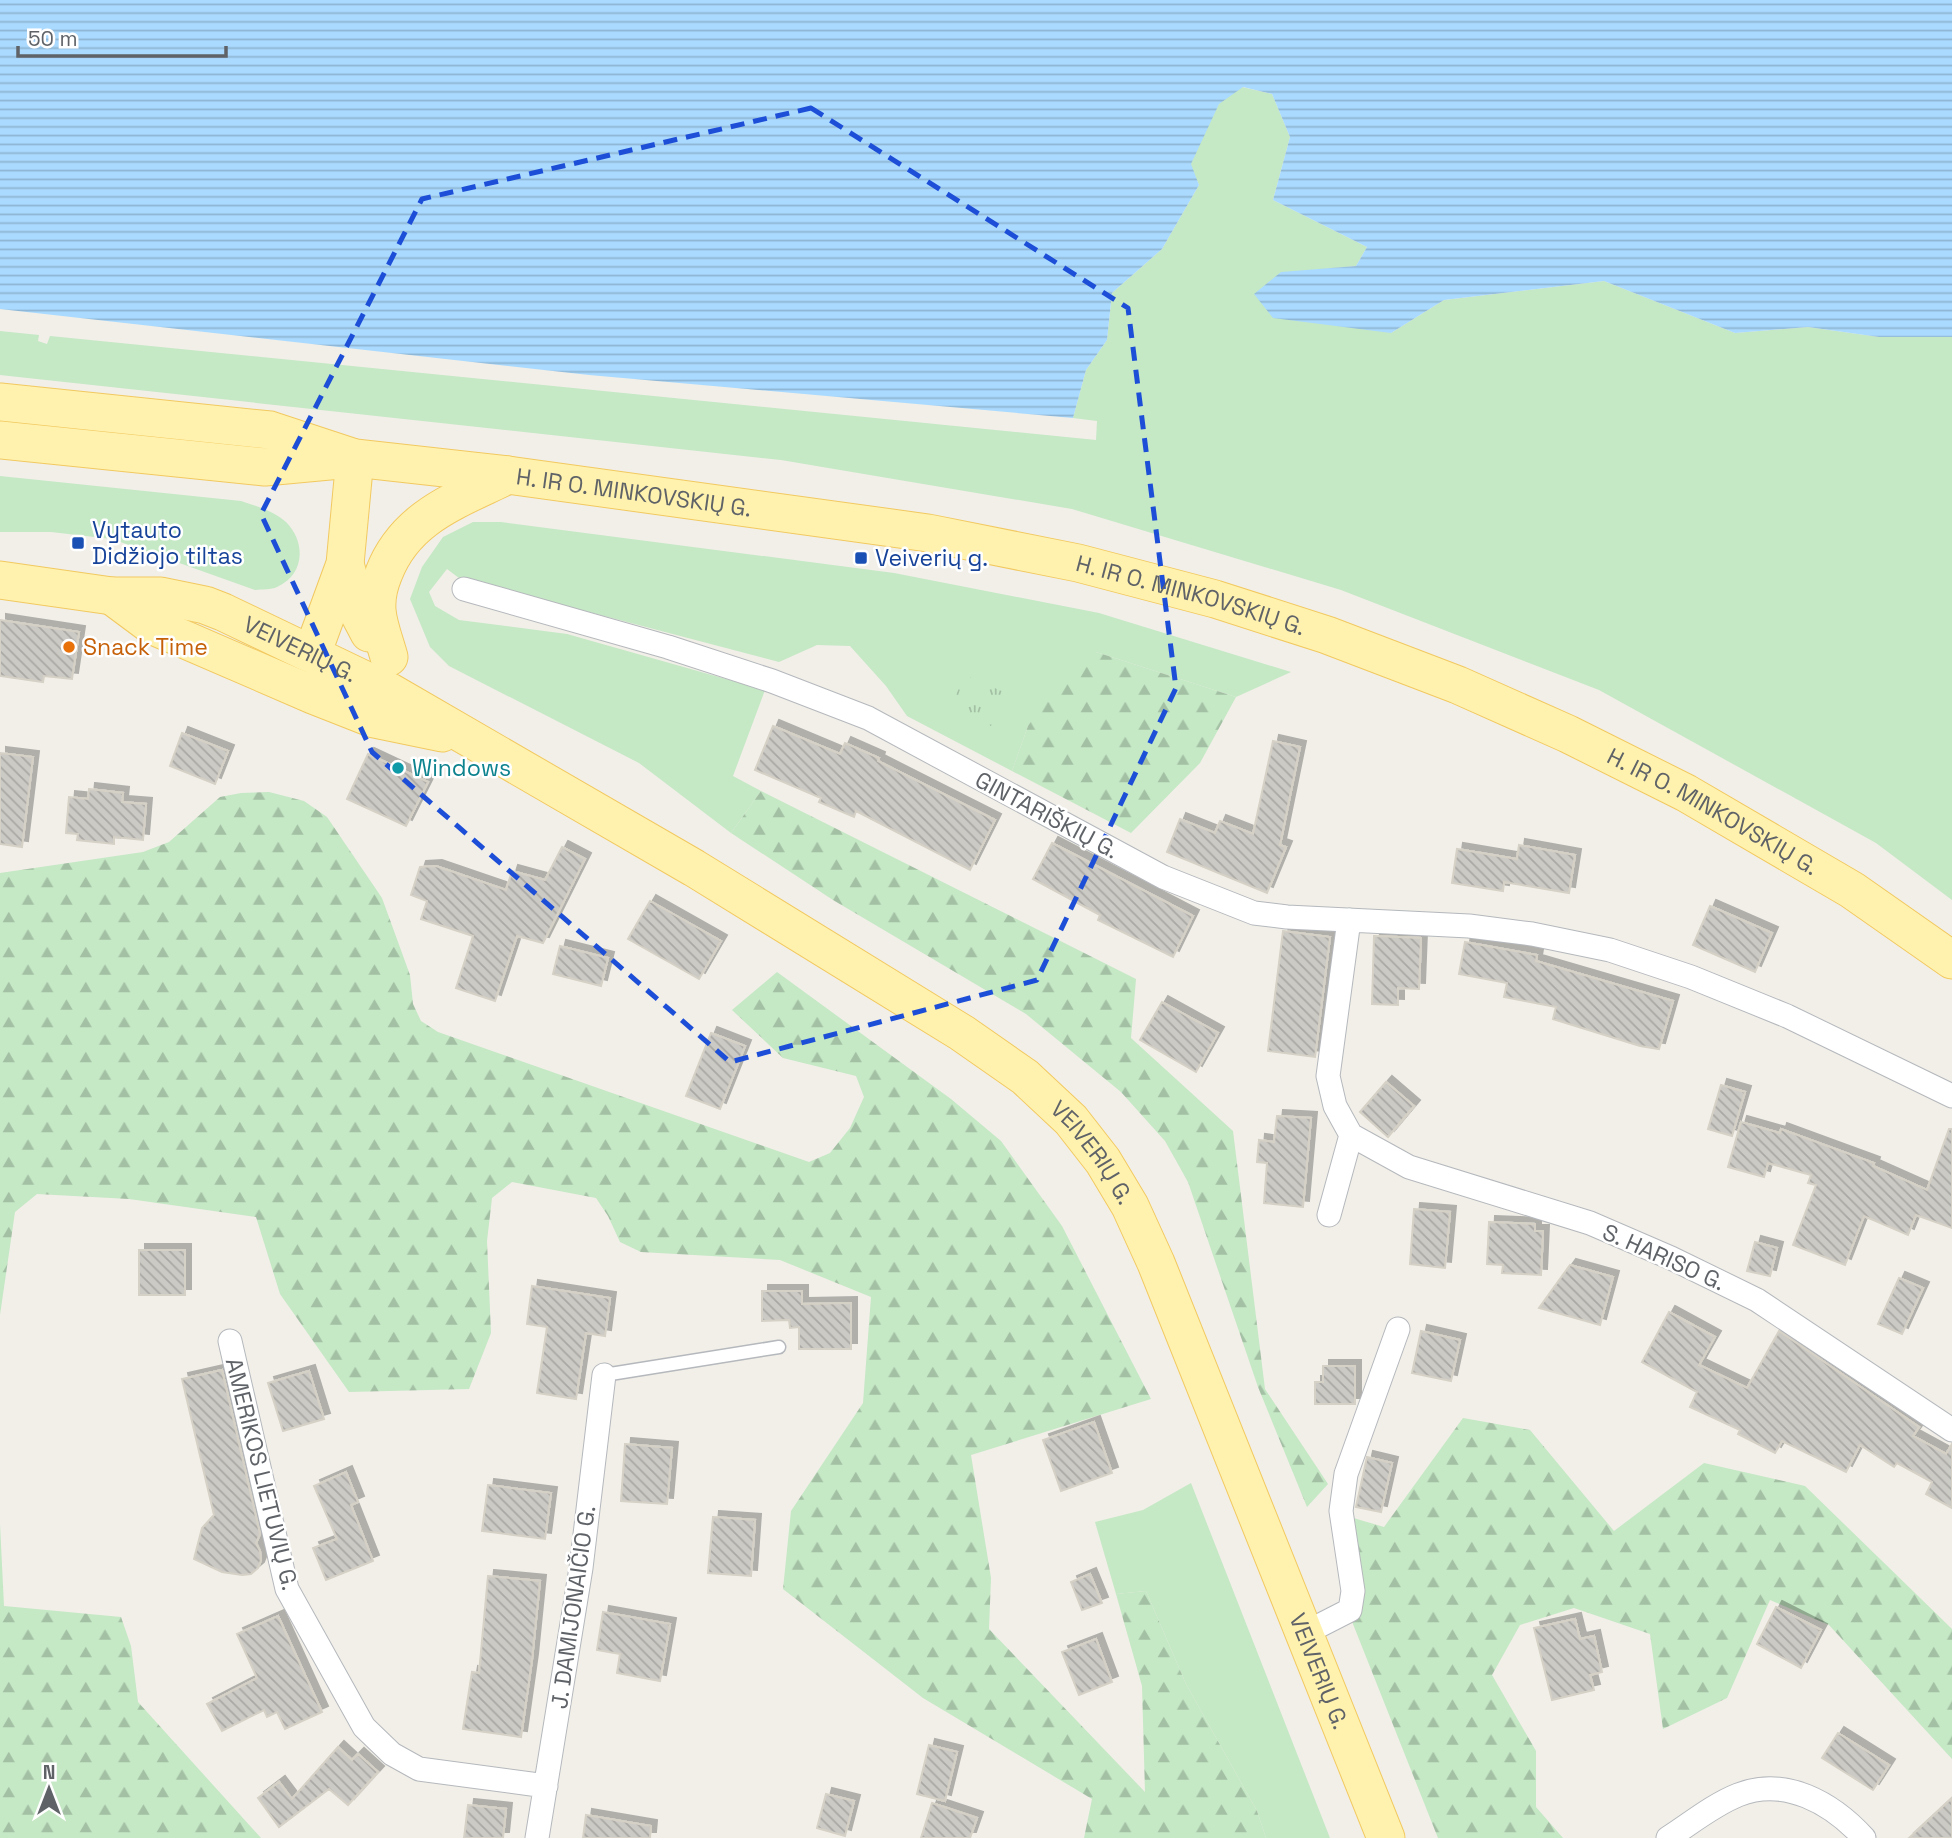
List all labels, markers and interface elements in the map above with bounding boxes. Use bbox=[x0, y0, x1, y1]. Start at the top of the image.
scale bar bbox=[18, 14, 226, 58]
text: 50 m bbox=[28, 25, 78, 52]
street label: H. IR O. MINKOVSKIŲ G. bbox=[514, 461, 753, 523]
place label: Vytauto Didžiojo tiltas bbox=[92, 515, 243, 571]
marker: Vytauto Didžiojo tiltas bbox=[70, 535, 86, 551]
place label: Veiverių g. bbox=[875, 543, 988, 573]
street label: H. IR O. MINKOVSKIŲ G. bbox=[1073, 548, 1309, 642]
marker: Veiverių g. bbox=[853, 550, 869, 566]
street label: VEIVERIŲ G. bbox=[239, 609, 362, 689]
place label: Snack Time bbox=[83, 632, 208, 662]
marker: Snack Time bbox=[61, 639, 77, 655]
street label: H. IR O. MINKOVSKIŲ G. bbox=[1602, 741, 1824, 882]
place label: Windows bbox=[412, 753, 511, 783]
marker: Windows bbox=[390, 760, 406, 776]
street label: GINTARIŠKIŲ G. bbox=[970, 765, 1124, 865]
street label: VEIVERIŲ G. bbox=[1044, 1094, 1140, 1210]
street label: S. HARISO G. bbox=[1598, 1217, 1730, 1297]
street label: AMERIKOS LIETUVIŲ G. bbox=[219, 1355, 305, 1593]
street label: J. DAMIJONAIČIO G. bbox=[544, 1503, 602, 1711]
street label: VEIVERIŲ G. bbox=[1283, 1609, 1356, 1733]
north arrow bbox=[14, 1754, 84, 1824]
text: N bbox=[43, 1760, 55, 1785]

